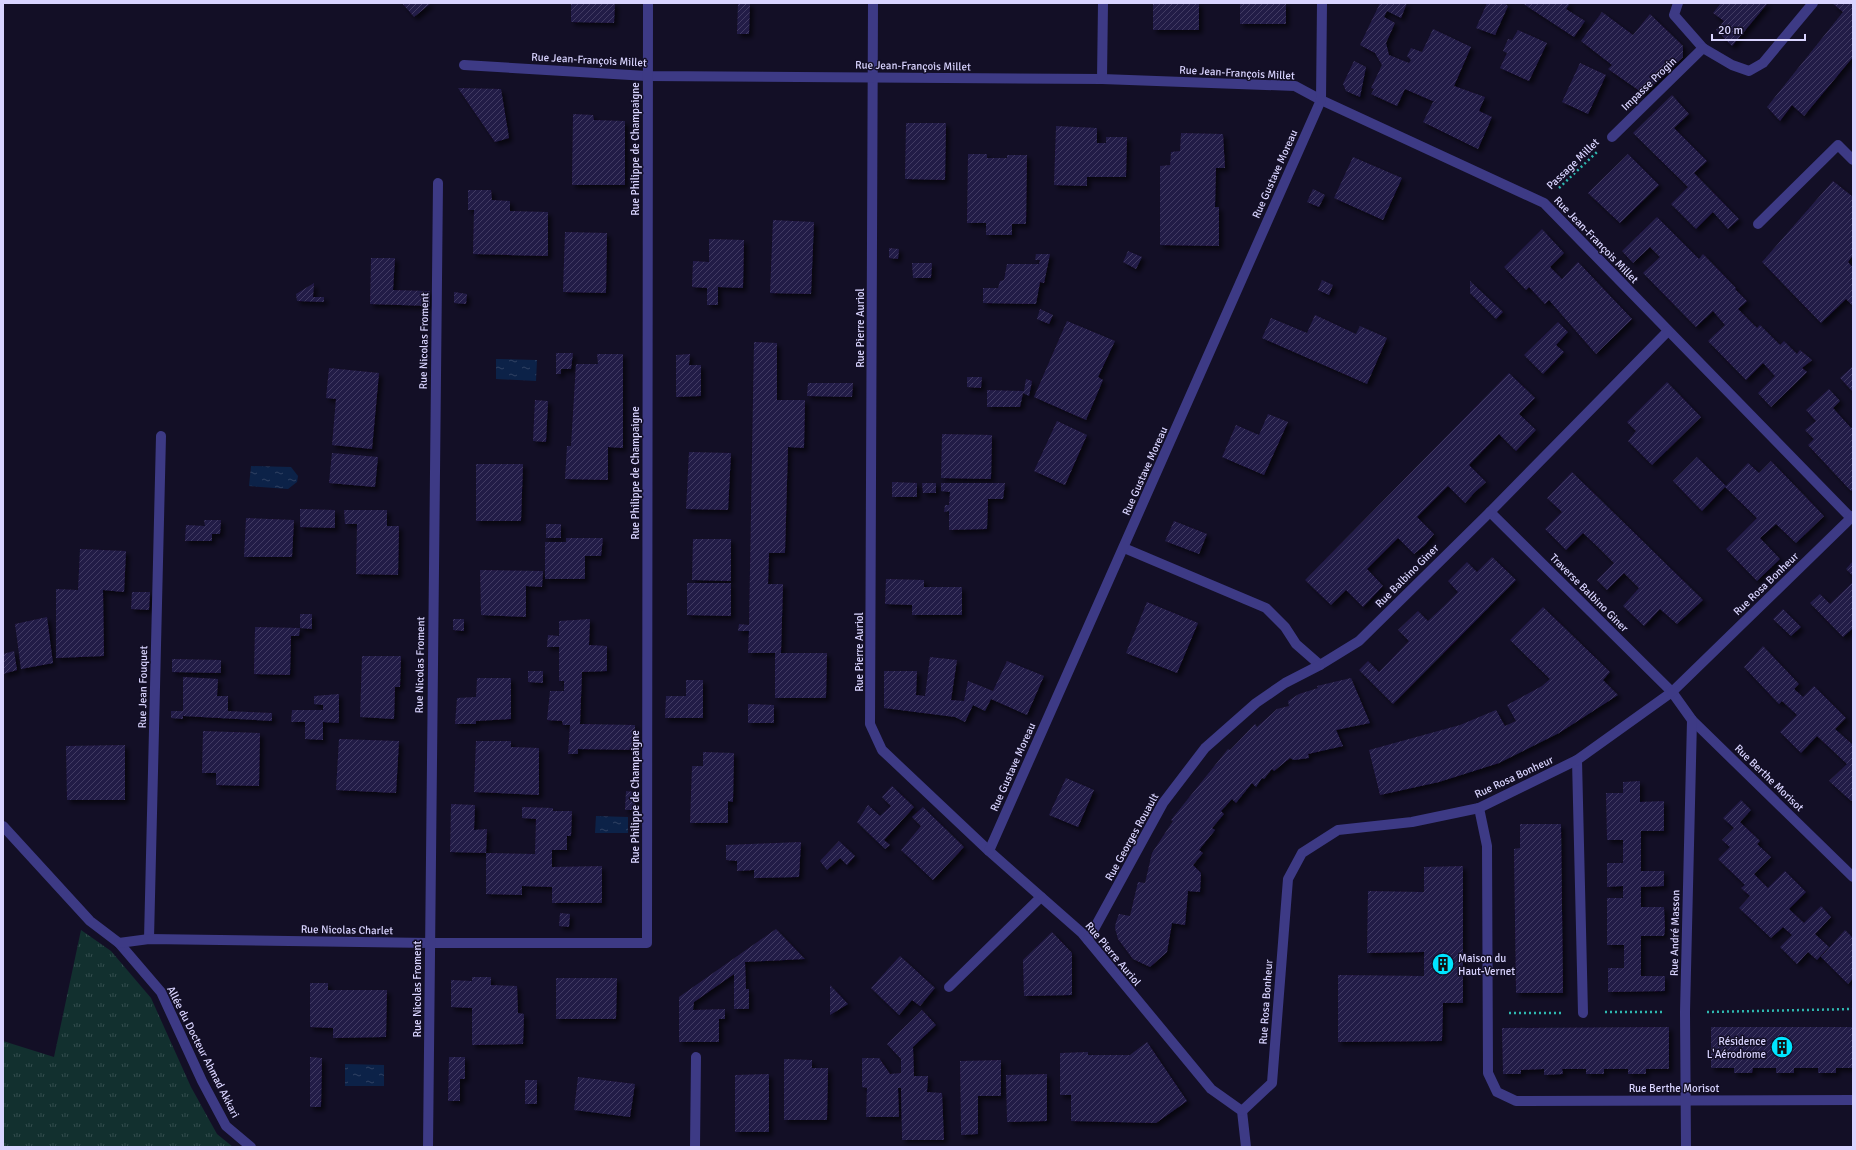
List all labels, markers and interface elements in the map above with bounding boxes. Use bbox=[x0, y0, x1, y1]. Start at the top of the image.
scale bar bbox=[1712, 16, 1805, 42]
text: 20 m bbox=[1718, 23, 1743, 38]
street label: Rue Jean-François Millet bbox=[531, 50, 647, 70]
street label: Impasse Progin bbox=[1619, 55, 1679, 113]
street label: Rue Jean-François Millet bbox=[855, 58, 971, 74]
street label: Rue Jean-François Millet bbox=[1179, 63, 1295, 83]
street label: Rue Philippe de Champaigne bbox=[629, 82, 642, 216]
street label: Rue Gustave Moreau bbox=[1250, 128, 1300, 220]
street label: Passage Millet bbox=[1544, 136, 1602, 192]
street label: Rue Jean-François Millet bbox=[1551, 194, 1641, 286]
street label: Rue Pierre Auriol bbox=[854, 288, 867, 368]
street label: Rue Nicolas Froment bbox=[417, 292, 431, 390]
street label: Rue Philippe de Champaigne bbox=[629, 406, 642, 540]
street label: Rue Gustave Moreau bbox=[1120, 425, 1170, 517]
street label: Rue Balbino Giner bbox=[1373, 542, 1441, 610]
street label: Rue Rosa Bonheur bbox=[1731, 550, 1801, 618]
street label: Traverse Balbino Giner bbox=[1547, 551, 1631, 635]
street label: Rue Pierre Auriol bbox=[853, 612, 866, 692]
street label: Rue Nicolas Froment bbox=[413, 616, 427, 714]
street label: Rue Jean Fouquet bbox=[136, 645, 150, 729]
street label: Rue Gustave Moreau bbox=[988, 721, 1038, 813]
street label: Rue Philippe de Champaigne bbox=[629, 730, 642, 864]
street label: Rue Berthe Morisot bbox=[1732, 742, 1806, 814]
street label: Rue Rosa Bonheur bbox=[1473, 753, 1555, 801]
street label: Rue Georges Rouault bbox=[1103, 791, 1161, 883]
street label: Rue André Masson bbox=[1668, 890, 1682, 976]
street label: Rue Pierre Auriol bbox=[1082, 919, 1144, 989]
street label: Rue Nicolas Charlet bbox=[301, 923, 393, 937]
street label: Rue Nicolas Froment bbox=[411, 940, 424, 1037]
building icon: Maison du Haut-Vernet bbox=[1430, 951, 1456, 977]
place label: Maison du Haut-Vernet bbox=[1458, 952, 1515, 978]
street label: Rue Rosa Bonheur bbox=[1257, 959, 1275, 1045]
street label: Allée du Docteur Ahmad Akkari bbox=[164, 984, 242, 1120]
building icon: Résidence L'Aérodrome bbox=[1769, 1034, 1795, 1060]
place label: Résidence L'Aérodrome bbox=[1707, 1035, 1766, 1061]
street label: Rue Berthe Morisot bbox=[1629, 1082, 1719, 1095]

